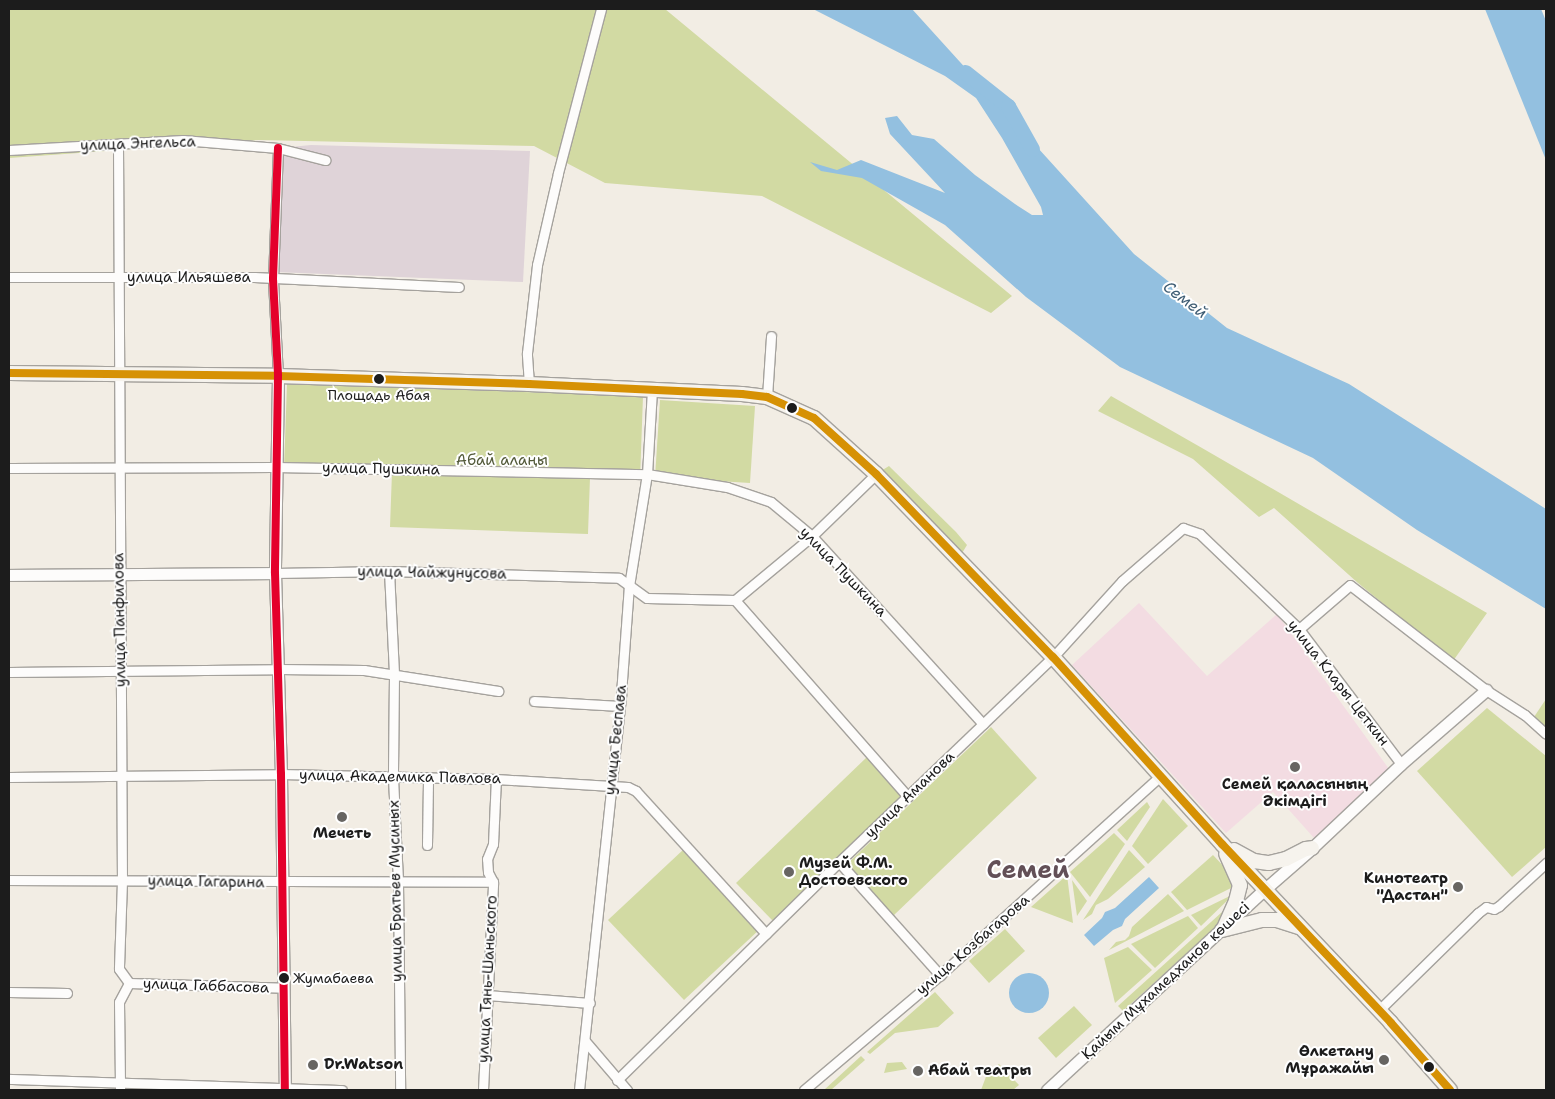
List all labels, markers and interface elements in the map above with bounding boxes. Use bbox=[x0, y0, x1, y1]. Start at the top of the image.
street label: улица Энгельса bbox=[80, 133, 196, 155]
street label: улица Ильяшева bbox=[127, 269, 251, 287]
water label: Семей bbox=[1159, 277, 1211, 323]
marker: Площадь Абая bbox=[374, 374, 384, 384]
place label: Площадь Абая bbox=[328, 387, 430, 403]
unlabelled marker bbox=[787, 403, 797, 413]
park label: Абай алаңы bbox=[456, 452, 548, 470]
street label: улица Пушкина bbox=[322, 459, 440, 479]
street label: улица Пушкина bbox=[796, 523, 890, 621]
street label: улица Панфилова bbox=[110, 553, 130, 687]
street label: улица Чайжунусова bbox=[357, 563, 507, 583]
street label: улица Клары Цеткин bbox=[1283, 616, 1393, 750]
street label: улица Беспава bbox=[601, 684, 631, 796]
street label: улица Аманова bbox=[861, 748, 959, 842]
marker: Семей қаласының Әкімдігі bbox=[1289, 761, 1301, 773]
street label: улица Академика Павлова bbox=[299, 766, 501, 788]
place label: Семей қаласының Әкімдігі bbox=[1222, 775, 1368, 810]
street label: улица Братьев Мусиных bbox=[385, 800, 407, 982]
marker: Мечеть bbox=[336, 811, 348, 823]
place label: Мечеть bbox=[313, 825, 371, 843]
place label: Музей Ф.М. Достоевского bbox=[799, 854, 908, 889]
district label: Семей bbox=[987, 854, 1069, 884]
marker: Музей Ф.М. Достоевского bbox=[783, 866, 795, 878]
place label: Кинотеатр "Дастан" bbox=[1364, 869, 1448, 904]
street label: улица Гагарина bbox=[147, 872, 265, 892]
marker: Кинотеатр "Дастан" bbox=[1452, 881, 1464, 893]
street label: улица Козбагарова bbox=[913, 891, 1033, 999]
street label: улица Тянь-Шаньского bbox=[475, 895, 501, 1063]
street label: Қайым Мұхамедханов көшесі bbox=[1078, 898, 1254, 1064]
place label: Жумабаева bbox=[293, 970, 373, 986]
marker: Жумабаева bbox=[279, 973, 289, 983]
street label: улица Габбасова bbox=[142, 975, 270, 997]
place label: Өлкетану Мұражайы bbox=[1285, 1042, 1374, 1077]
marker: Өлкетану Мұражайы bbox=[1378, 1054, 1390, 1066]
place label: Dr.Watson bbox=[324, 1056, 403, 1074]
marker: Dr.Watson bbox=[306, 1058, 320, 1072]
place label: Абай театры bbox=[928, 1062, 1031, 1080]
unlabelled marker bbox=[1424, 1062, 1434, 1072]
marker: Абай театры bbox=[912, 1065, 924, 1077]

